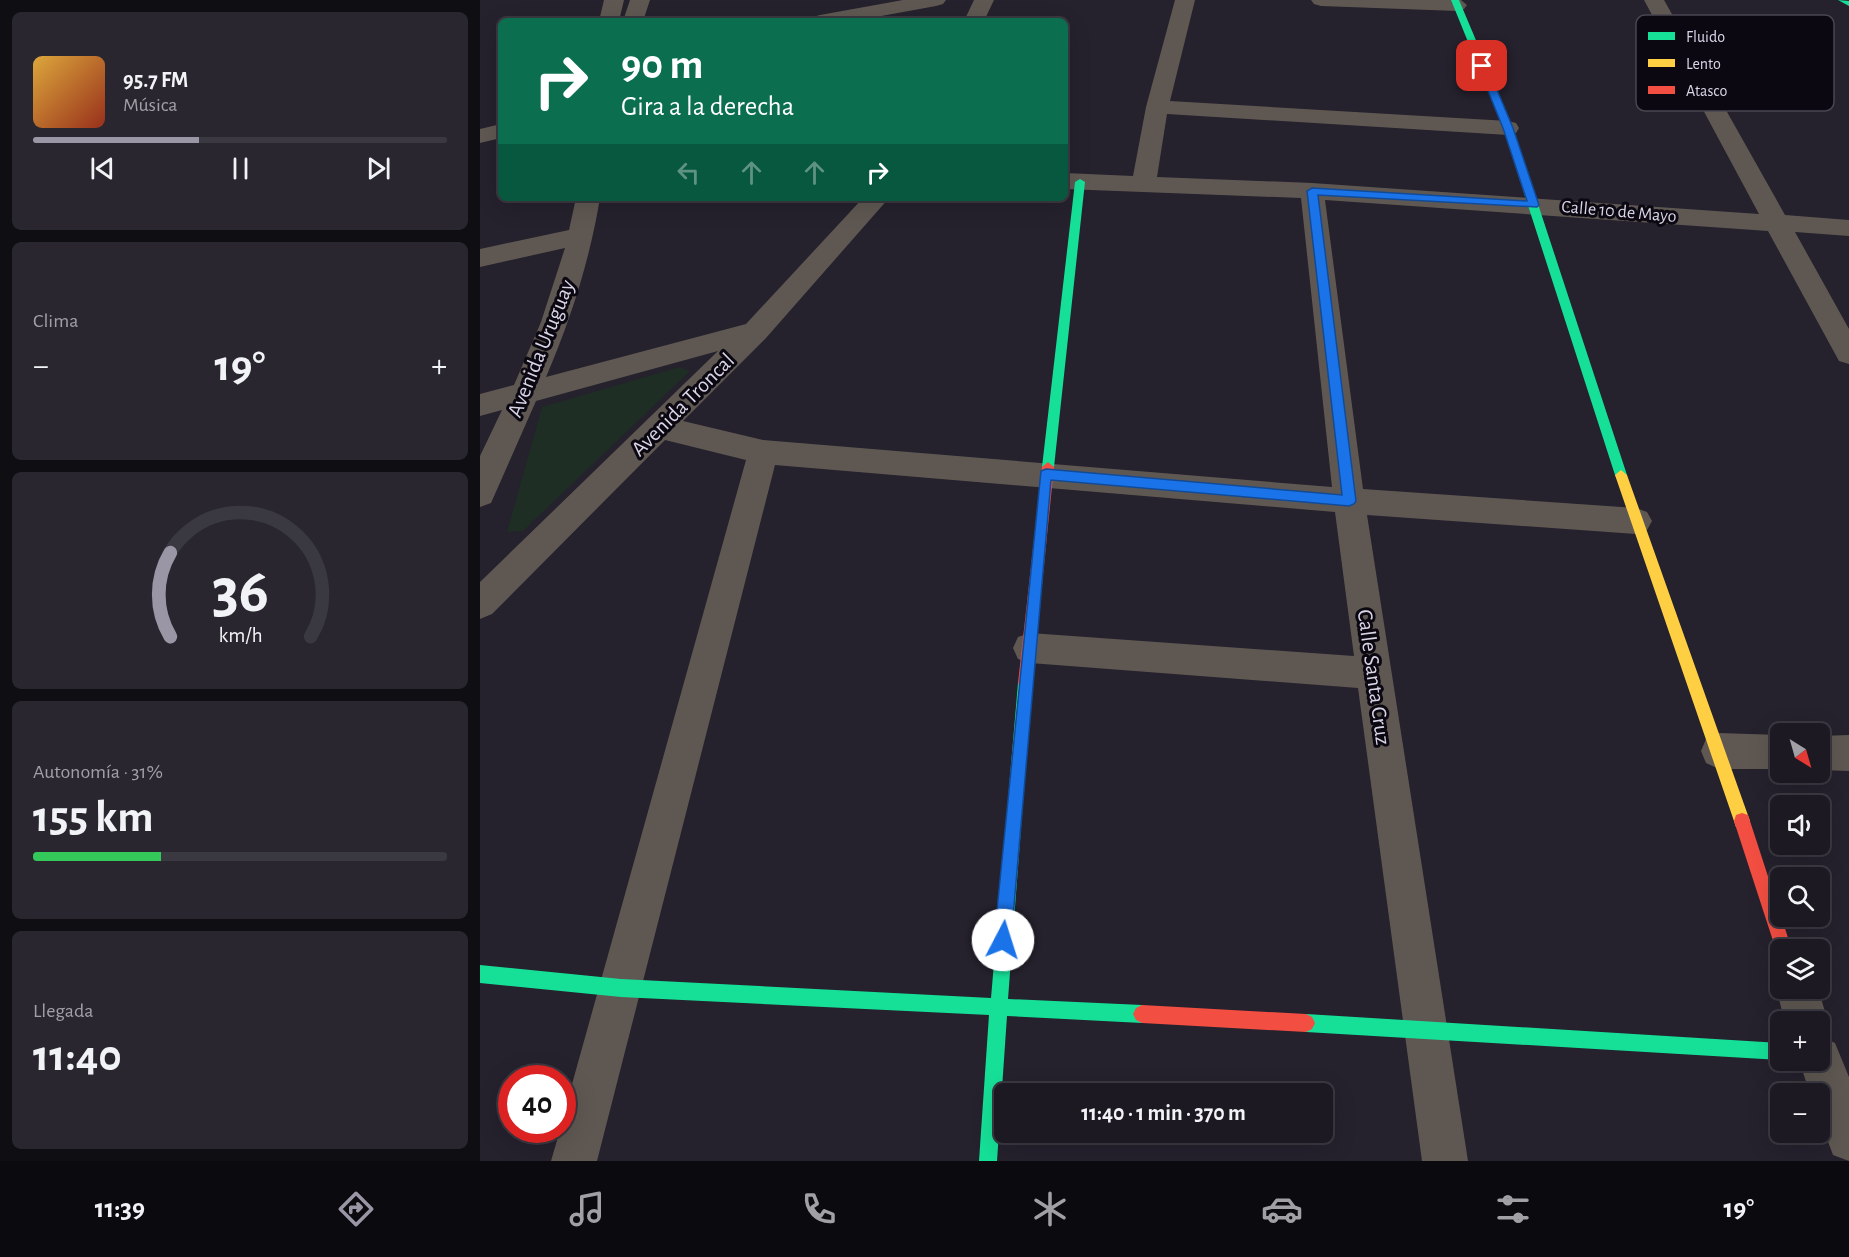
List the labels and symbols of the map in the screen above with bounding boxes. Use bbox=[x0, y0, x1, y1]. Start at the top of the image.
legend bbox=[1636, 15, 1834, 111]
text: Fluido bbox=[1686, 29, 1725, 45]
pin bbox=[1456, 40, 1507, 91]
text: Lento bbox=[1686, 56, 1721, 72]
text: Atasco bbox=[1686, 83, 1728, 99]
street label: Calle 10 de Mayo bbox=[1561, 198, 1677, 226]
street label: Avenida Uruguay bbox=[503, 276, 579, 420]
street label: Avenida Troncal bbox=[627, 349, 738, 460]
street label: Calle Santa Cruz bbox=[1354, 608, 1394, 746]
north arrow bbox=[1770, 723, 1830, 783]
position arrow bbox=[971, 908, 1035, 972]
speed limit sign: 40 bbox=[498, 1065, 576, 1143]

